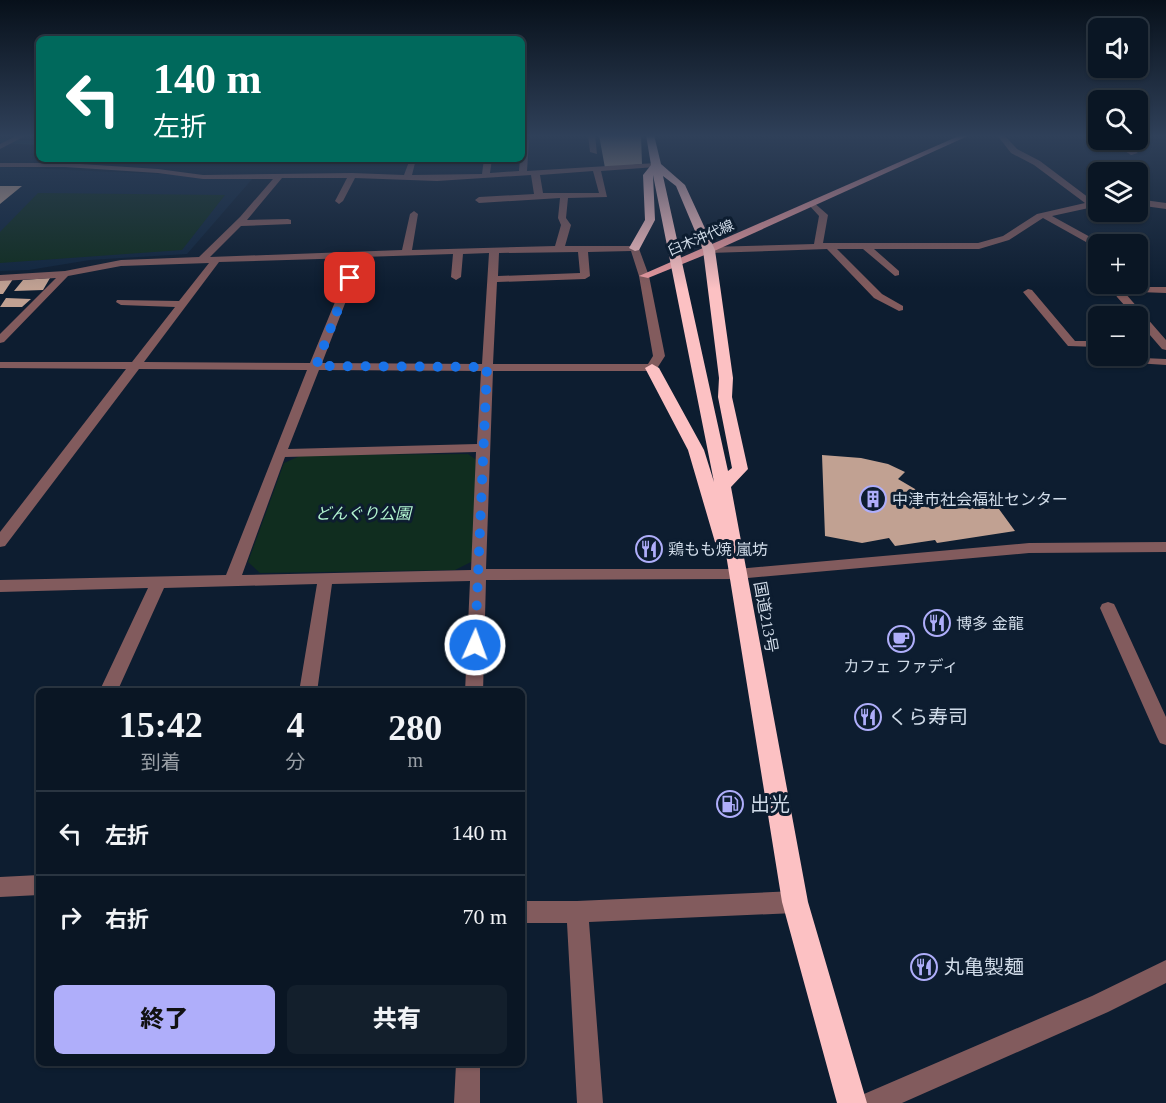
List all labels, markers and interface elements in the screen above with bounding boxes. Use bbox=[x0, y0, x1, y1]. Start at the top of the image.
map controls bbox=[1088, 18, 1148, 366]
button: sound bbox=[1088, 18, 1148, 78]
text: 140 m bbox=[153, 56, 262, 102]
icon: left bbox=[54, 60, 132, 138]
button: search bbox=[1088, 90, 1148, 150]
text: 左折 bbox=[153, 112, 207, 142]
button: layers bbox=[1088, 162, 1148, 222]
street label: 臼木沖代線 bbox=[665, 217, 736, 259]
button: + bbox=[1088, 234, 1148, 294]
pin bbox=[324, 252, 375, 303]
icon: arrive bbox=[333, 261, 366, 294]
button: − bbox=[1088, 306, 1148, 366]
building icon: 中津市社会福祉センター bbox=[858, 484, 888, 514]
place label: 中津市社会福祉センター bbox=[892, 491, 1068, 508]
park label: どんぐり公園 bbox=[315, 505, 413, 522]
restaurant icon: 鶏もも焼 嵐坊 bbox=[634, 534, 664, 564]
place label: 鶏もも焼 嵐坊 bbox=[668, 541, 768, 558]
street label: 国道213号 bbox=[751, 580, 781, 654]
restaurant icon: 博多 金龍 bbox=[922, 608, 952, 638]
position arrow bbox=[443, 613, 507, 677]
place label: 博多 金龍 bbox=[956, 615, 1024, 632]
cafe icon: カフェ ファディ bbox=[886, 624, 916, 654]
place label: カフェ ファディ bbox=[844, 658, 958, 675]
restaurant icon: くら寿司 bbox=[853, 702, 883, 732]
text: 15:42 bbox=[119, 705, 203, 745]
text: 4 bbox=[287, 705, 305, 745]
place label: くら寿司 bbox=[888, 706, 968, 728]
text: 280 bbox=[388, 708, 442, 748]
text: m bbox=[407, 749, 423, 771]
text: 到着 bbox=[141, 751, 181, 773]
text: 分 bbox=[286, 751, 306, 773]
fuel station icon: 出光 bbox=[715, 789, 745, 819]
place label: 出光 bbox=[750, 793, 790, 815]
icon: left bbox=[54, 817, 87, 850]
text: 140 m bbox=[451, 820, 507, 845]
text: 左折 bbox=[105, 823, 149, 848]
icon: right bbox=[54, 901, 87, 934]
text: 70 m bbox=[462, 904, 507, 929]
text: 右折 bbox=[105, 907, 149, 932]
restaurant icon: 丸亀製麺 bbox=[909, 952, 939, 982]
place label: 丸亀製麺 bbox=[944, 956, 1024, 978]
button: 終了 bbox=[54, 985, 275, 1054]
button: 共有 bbox=[287, 985, 507, 1054]

